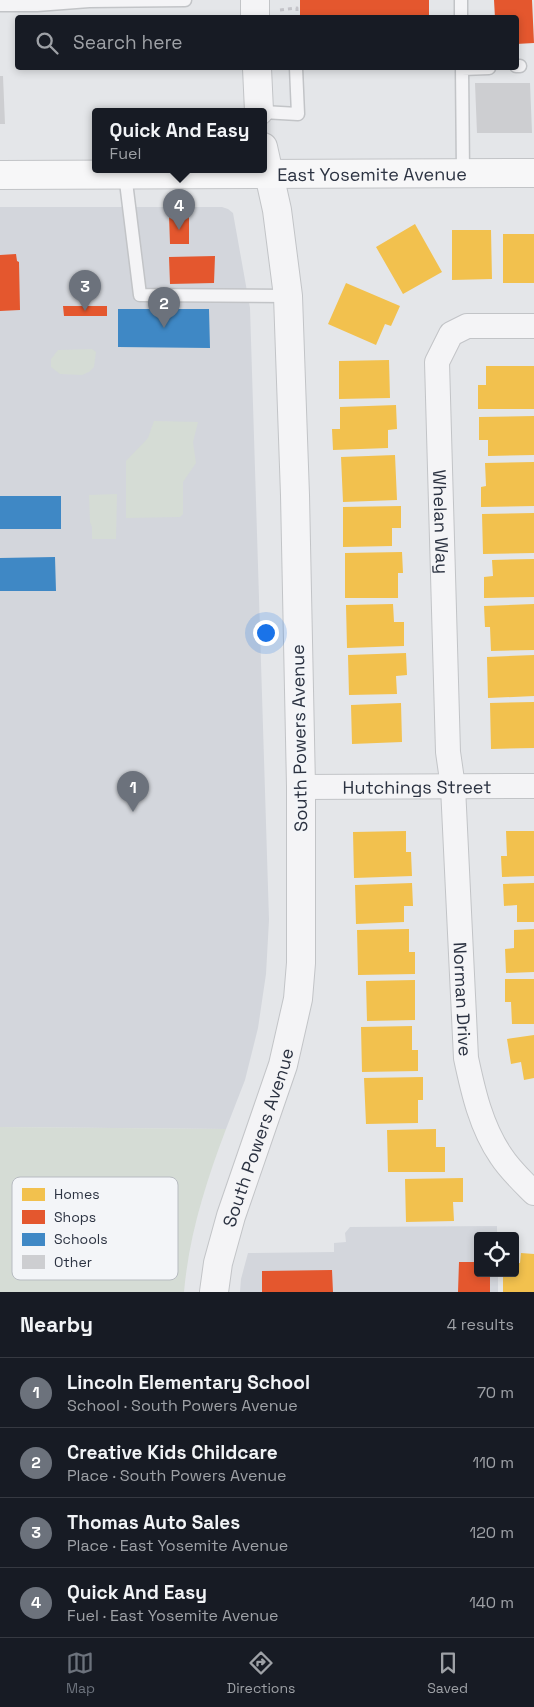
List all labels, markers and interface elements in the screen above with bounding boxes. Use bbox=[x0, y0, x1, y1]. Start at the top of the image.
search box bbox=[15, 15, 519, 70]
icon: search bbox=[33, 29, 61, 57]
text: Search here bbox=[73, 30, 183, 55]
popup bbox=[92, 108, 267, 173]
text: Quick And Easy bbox=[110, 118, 249, 143]
text: Fuel bbox=[110, 143, 141, 164]
street label: East Yosemite Avenue bbox=[277, 162, 467, 185]
pin: 4 bbox=[163, 189, 195, 230]
pin: 3 bbox=[69, 270, 101, 311]
pin: 2 bbox=[148, 287, 180, 328]
street label: Whelan Way bbox=[429, 469, 454, 574]
your location bbox=[253, 620, 279, 646]
street label: South Powers Avenue bbox=[286, 644, 312, 832]
pin: 1 bbox=[117, 771, 149, 812]
street label: Hutchings Street bbox=[343, 775, 491, 798]
street label: Norman Drive bbox=[449, 941, 477, 1057]
street label: South Powers Avenue bbox=[217, 1046, 298, 1230]
legend bbox=[12, 1177, 178, 1280]
text: Homes bbox=[54, 1185, 100, 1203]
text: Shops bbox=[54, 1208, 96, 1226]
text: Schools bbox=[54, 1230, 108, 1248]
map controls bbox=[474, 1232, 519, 1277]
button: locate bbox=[474, 1232, 519, 1277]
text: Other bbox=[54, 1253, 92, 1271]
text: Nearby bbox=[20, 1311, 93, 1338]
text: 4 results bbox=[447, 1314, 514, 1335]
text: Lincoln Elementary School bbox=[67, 1370, 310, 1395]
text: 1 bbox=[32, 1382, 40, 1403]
text: 70 m bbox=[477, 1382, 514, 1403]
text: School · South Powers Avenue bbox=[67, 1395, 298, 1416]
text: Creative Kids Childcare bbox=[67, 1440, 278, 1465]
text: 2 bbox=[31, 1452, 41, 1473]
text: 110 m bbox=[472, 1452, 514, 1473]
text: Place · South Powers Avenue bbox=[67, 1465, 286, 1486]
text: Thomas Auto Sales bbox=[67, 1510, 240, 1535]
text: 3 bbox=[31, 1522, 41, 1543]
text: 120 m bbox=[470, 1522, 514, 1543]
text: Place · East Yosemite Avenue bbox=[67, 1535, 288, 1556]
text: Quick And Easy bbox=[67, 1580, 207, 1605]
text: 4 bbox=[31, 1592, 41, 1613]
text: 140 m bbox=[469, 1592, 514, 1613]
text: Fuel · East Yosemite Avenue bbox=[67, 1605, 279, 1626]
tab: Map bbox=[66, 1649, 95, 1697]
tab: Directions bbox=[227, 1649, 295, 1697]
tab: Saved bbox=[427, 1649, 468, 1697]

